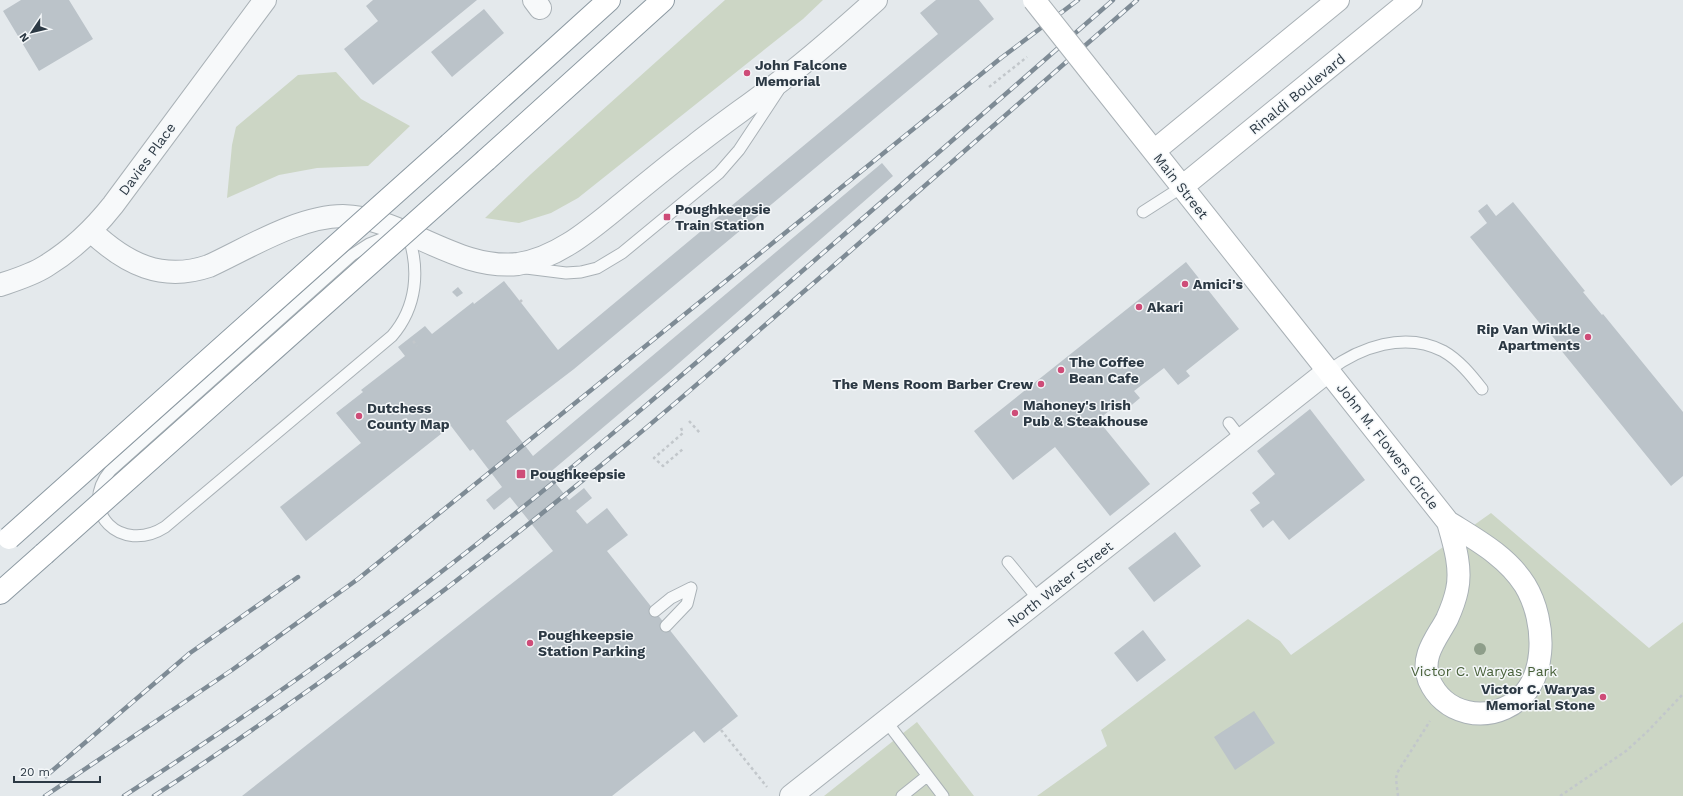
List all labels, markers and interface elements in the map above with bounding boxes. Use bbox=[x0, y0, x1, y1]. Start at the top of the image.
north arrow bbox=[12, 12, 52, 52]
text: N bbox=[17, 30, 32, 45]
street label: Rinaldi Boulevard bbox=[1246, 50, 1348, 138]
place label: John Falcone Memorial bbox=[755, 57, 847, 89]
marker: John Falcone Memorial bbox=[742, 68, 752, 78]
street label: Davies Place bbox=[115, 120, 179, 198]
street label: Main Street bbox=[1150, 150, 1212, 222]
place label: Poughkeepsie Train Station bbox=[675, 201, 771, 233]
marker: Poughkeepsie Train Station bbox=[662, 212, 672, 222]
place label: Amici's bbox=[1193, 276, 1243, 292]
marker: Amici's bbox=[1180, 279, 1190, 289]
place label: Akari bbox=[1147, 299, 1183, 315]
marker: Akari bbox=[1134, 302, 1144, 312]
place label: Rip Van Winkle Apartments bbox=[1477, 321, 1581, 353]
marker: Rip Van Winkle Apartments bbox=[1583, 332, 1593, 342]
place label: The Coffee Bean Cafe bbox=[1069, 354, 1144, 386]
marker: The Coffee Bean Cafe bbox=[1056, 365, 1066, 375]
place label: The Mens Room Barber Crew bbox=[832, 376, 1033, 392]
marker: The Mens Room Barber Crew bbox=[1036, 379, 1046, 389]
street label: John M. Flowers Circle bbox=[1334, 380, 1442, 512]
place label: Mahoney's Irish Pub & Steakhouse bbox=[1023, 397, 1148, 429]
place label: Dutchess County Map bbox=[367, 400, 450, 432]
marker: Mahoney's Irish Pub & Steakhouse bbox=[1010, 408, 1020, 418]
marker: Dutchess County Map bbox=[354, 411, 364, 421]
place label: Poughkeepsie bbox=[530, 466, 626, 482]
marker: Poughkeepsie bbox=[515, 468, 527, 480]
street label: North Water Street bbox=[1004, 538, 1116, 630]
place label: Poughkeepsie Station Parking bbox=[538, 627, 645, 659]
marker: Poughkeepsie Station Parking bbox=[525, 638, 535, 648]
park label: Victor C. Waryas Park bbox=[1411, 663, 1557, 679]
place label: Victor C. Waryas Memorial Stone bbox=[1481, 681, 1596, 713]
marker: Victor C. Waryas Memorial Stone bbox=[1598, 692, 1608, 702]
scale bar bbox=[14, 758, 100, 784]
text: 20 m bbox=[20, 765, 50, 779]

